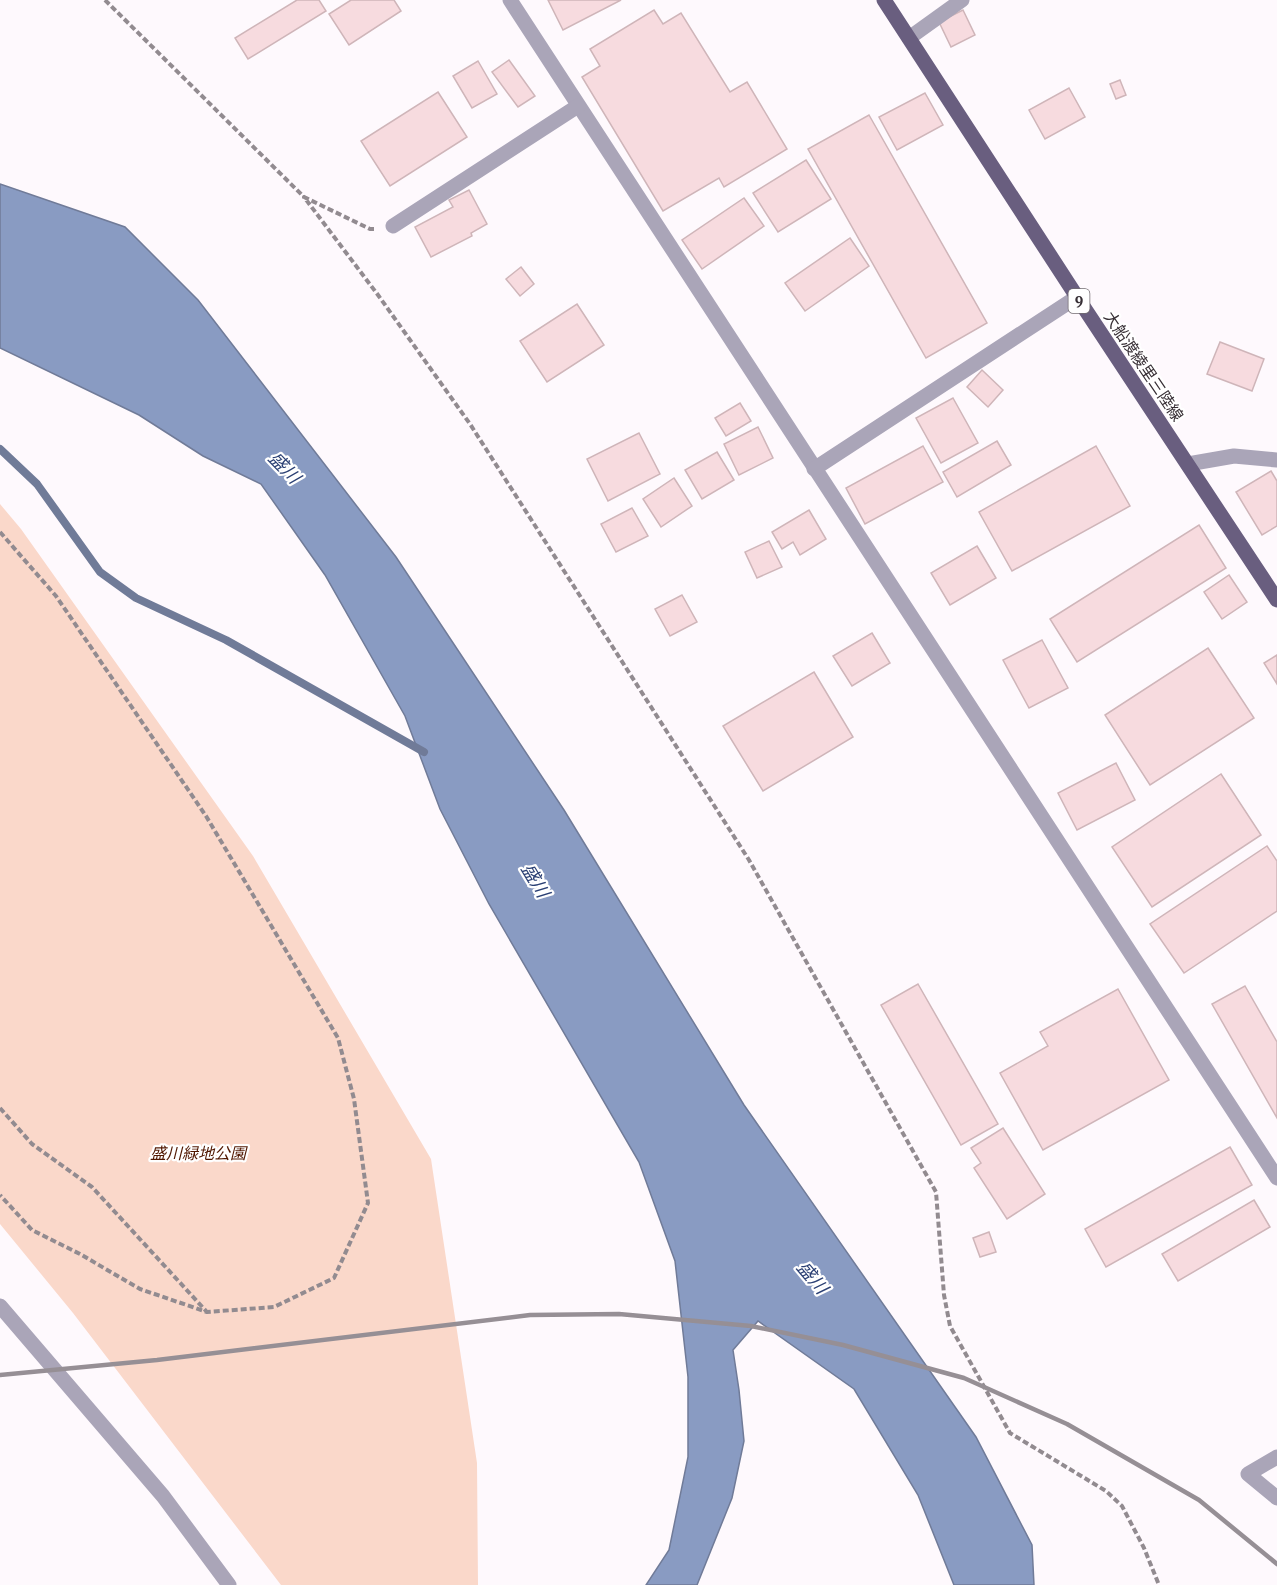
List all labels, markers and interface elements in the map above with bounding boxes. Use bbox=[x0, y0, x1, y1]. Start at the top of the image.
road number: 9 bbox=[1068, 289, 1090, 313]
street label: 大船渡綾里三陸線 bbox=[1099, 307, 1189, 425]
water label: 盛川 bbox=[264, 446, 308, 490]
water label: 盛川 bbox=[516, 858, 557, 903]
park label: 盛川緑地公園 bbox=[150, 1142, 248, 1164]
water label: 盛川 bbox=[792, 1255, 835, 1300]

